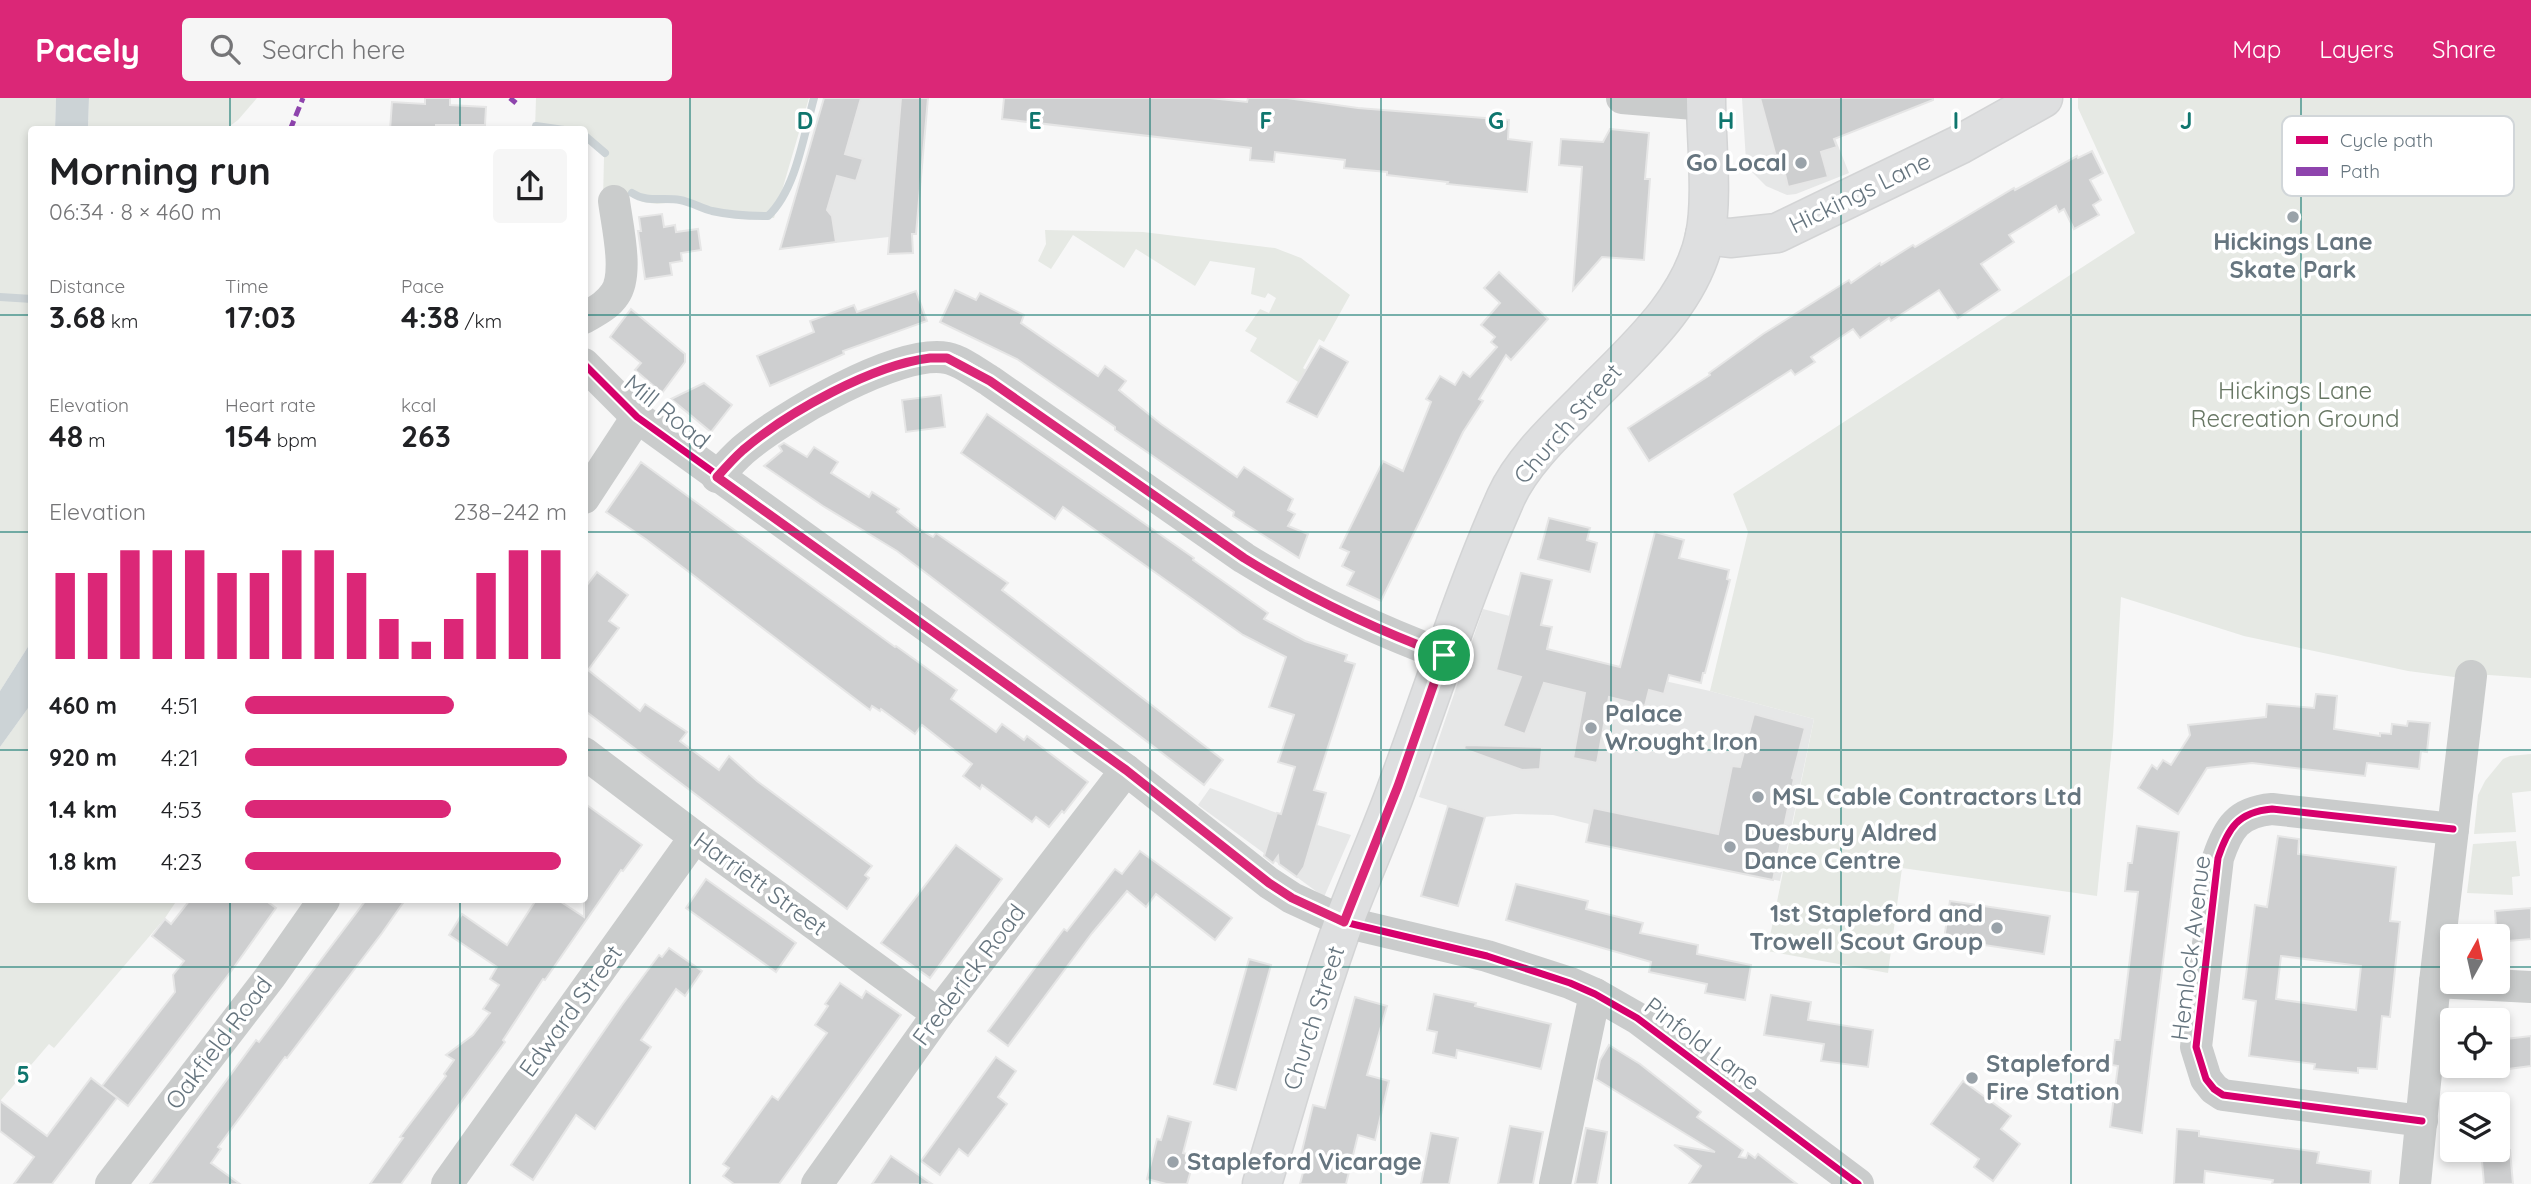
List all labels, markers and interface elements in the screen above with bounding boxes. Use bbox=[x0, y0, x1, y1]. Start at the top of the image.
search box bbox=[182, 18, 672, 81]
text: Pacely bbox=[35, 29, 140, 70]
icon: search bbox=[206, 30, 244, 68]
text: Search here bbox=[262, 33, 405, 66]
text: Map bbox=[2232, 34, 2281, 64]
text: Layers bbox=[2319, 34, 2394, 64]
text: Share bbox=[2432, 34, 2496, 64]
text: D bbox=[797, 106, 813, 135]
text: E bbox=[1028, 106, 1042, 135]
text: F bbox=[1260, 106, 1272, 135]
text: G bbox=[1488, 106, 1504, 135]
text: H bbox=[1718, 106, 1734, 135]
text: I bbox=[1953, 106, 1959, 135]
text: J bbox=[2180, 106, 2192, 135]
legend bbox=[2282, 116, 2514, 196]
text: Cycle path bbox=[2340, 128, 2433, 152]
street label: Hickings Lane bbox=[1784, 145, 1935, 239]
text: Morning run bbox=[49, 147, 271, 195]
place label: Go Local bbox=[1686, 147, 1787, 177]
button: share bbox=[493, 149, 567, 223]
marker: Go Local bbox=[1793, 155, 1809, 171]
text: Path bbox=[2340, 159, 2380, 183]
text: 06:34 · 8 × 460 m bbox=[49, 197, 222, 226]
marker: Hickings Lane Skate Park bbox=[2285, 209, 2301, 225]
place label: Hickings Lane Skate Park bbox=[2213, 226, 2373, 284]
text: Distance bbox=[49, 274, 125, 298]
text: Time bbox=[225, 274, 269, 298]
text: Pace bbox=[401, 274, 444, 298]
text: 3.68 bbox=[49, 298, 106, 336]
text: 17:03 bbox=[225, 298, 296, 336]
text: 4:38 bbox=[401, 298, 459, 336]
text: km bbox=[106, 309, 138, 333]
text: /km bbox=[459, 309, 502, 333]
street label: Church Street bbox=[1507, 357, 1628, 490]
street label: Mill Road bbox=[619, 367, 717, 455]
park label: Hickings Lane Recreation Ground bbox=[2190, 375, 2400, 433]
text: Elevation bbox=[49, 393, 129, 417]
text: Heart rate bbox=[225, 393, 316, 417]
text: kcal bbox=[401, 393, 436, 417]
text: 48 bbox=[49, 417, 83, 455]
text: 154 bbox=[225, 417, 272, 455]
text: 263 bbox=[401, 417, 451, 455]
text: m bbox=[83, 428, 106, 452]
text: bpm bbox=[272, 428, 317, 452]
text: Elevation bbox=[49, 497, 146, 526]
text: 238–242 m bbox=[454, 497, 567, 526]
pin bbox=[1414, 625, 1474, 685]
icon: arrive bbox=[1425, 636, 1463, 674]
text: 460 m bbox=[49, 691, 117, 720]
text: 4:51 bbox=[161, 691, 198, 720]
place label: Palace Wrought Iron bbox=[1605, 698, 1758, 756]
marker: Palace Wrought Iron bbox=[1583, 720, 1599, 736]
text: 920 m bbox=[49, 743, 117, 772]
text: 4:21 bbox=[161, 743, 199, 772]
place label: MSL Cable Contractors Ltd bbox=[1772, 781, 2082, 811]
marker: MSL Cable Contractors Ltd bbox=[1750, 789, 1766, 805]
text: 1.4 km bbox=[49, 795, 117, 824]
text: 4:53 bbox=[161, 795, 202, 824]
place label: Duesbury Aldred Dance Centre bbox=[1744, 817, 1937, 875]
street label: Harriett Street bbox=[688, 825, 833, 942]
marker: Duesbury Aldred Dance Centre bbox=[1722, 839, 1738, 855]
text: 1.8 km bbox=[49, 847, 117, 876]
text: 4:23 bbox=[161, 847, 202, 876]
street label: Hemlock Avenue bbox=[2164, 854, 2216, 1042]
street label: Frederick Road bbox=[905, 898, 1031, 1051]
place label: 1st Stapleford and Trowell Scout Group bbox=[1749, 898, 1983, 956]
marker: 1st Stapleford and Trowell Scout Group bbox=[1989, 920, 2005, 936]
north arrow bbox=[2440, 924, 2510, 994]
map controls bbox=[2440, 924, 2510, 1162]
street label: Edward Street bbox=[512, 938, 628, 1082]
street label: Church Street bbox=[1276, 942, 1350, 1094]
street label: Oakfield Road bbox=[158, 970, 278, 1115]
street label: Pinfold Lane bbox=[1639, 990, 1766, 1096]
button: locate bbox=[2440, 1008, 2510, 1078]
place label: Stapleford Fire Station bbox=[1986, 1048, 2120, 1106]
text: 5 bbox=[16, 1060, 30, 1089]
marker: Stapleford Fire Station bbox=[1964, 1070, 1980, 1086]
button: layers bbox=[2440, 1092, 2510, 1162]
place label: Stapleford Vicarage bbox=[1187, 1146, 1422, 1176]
marker: Stapleford Vicarage bbox=[1165, 1154, 1181, 1170]

